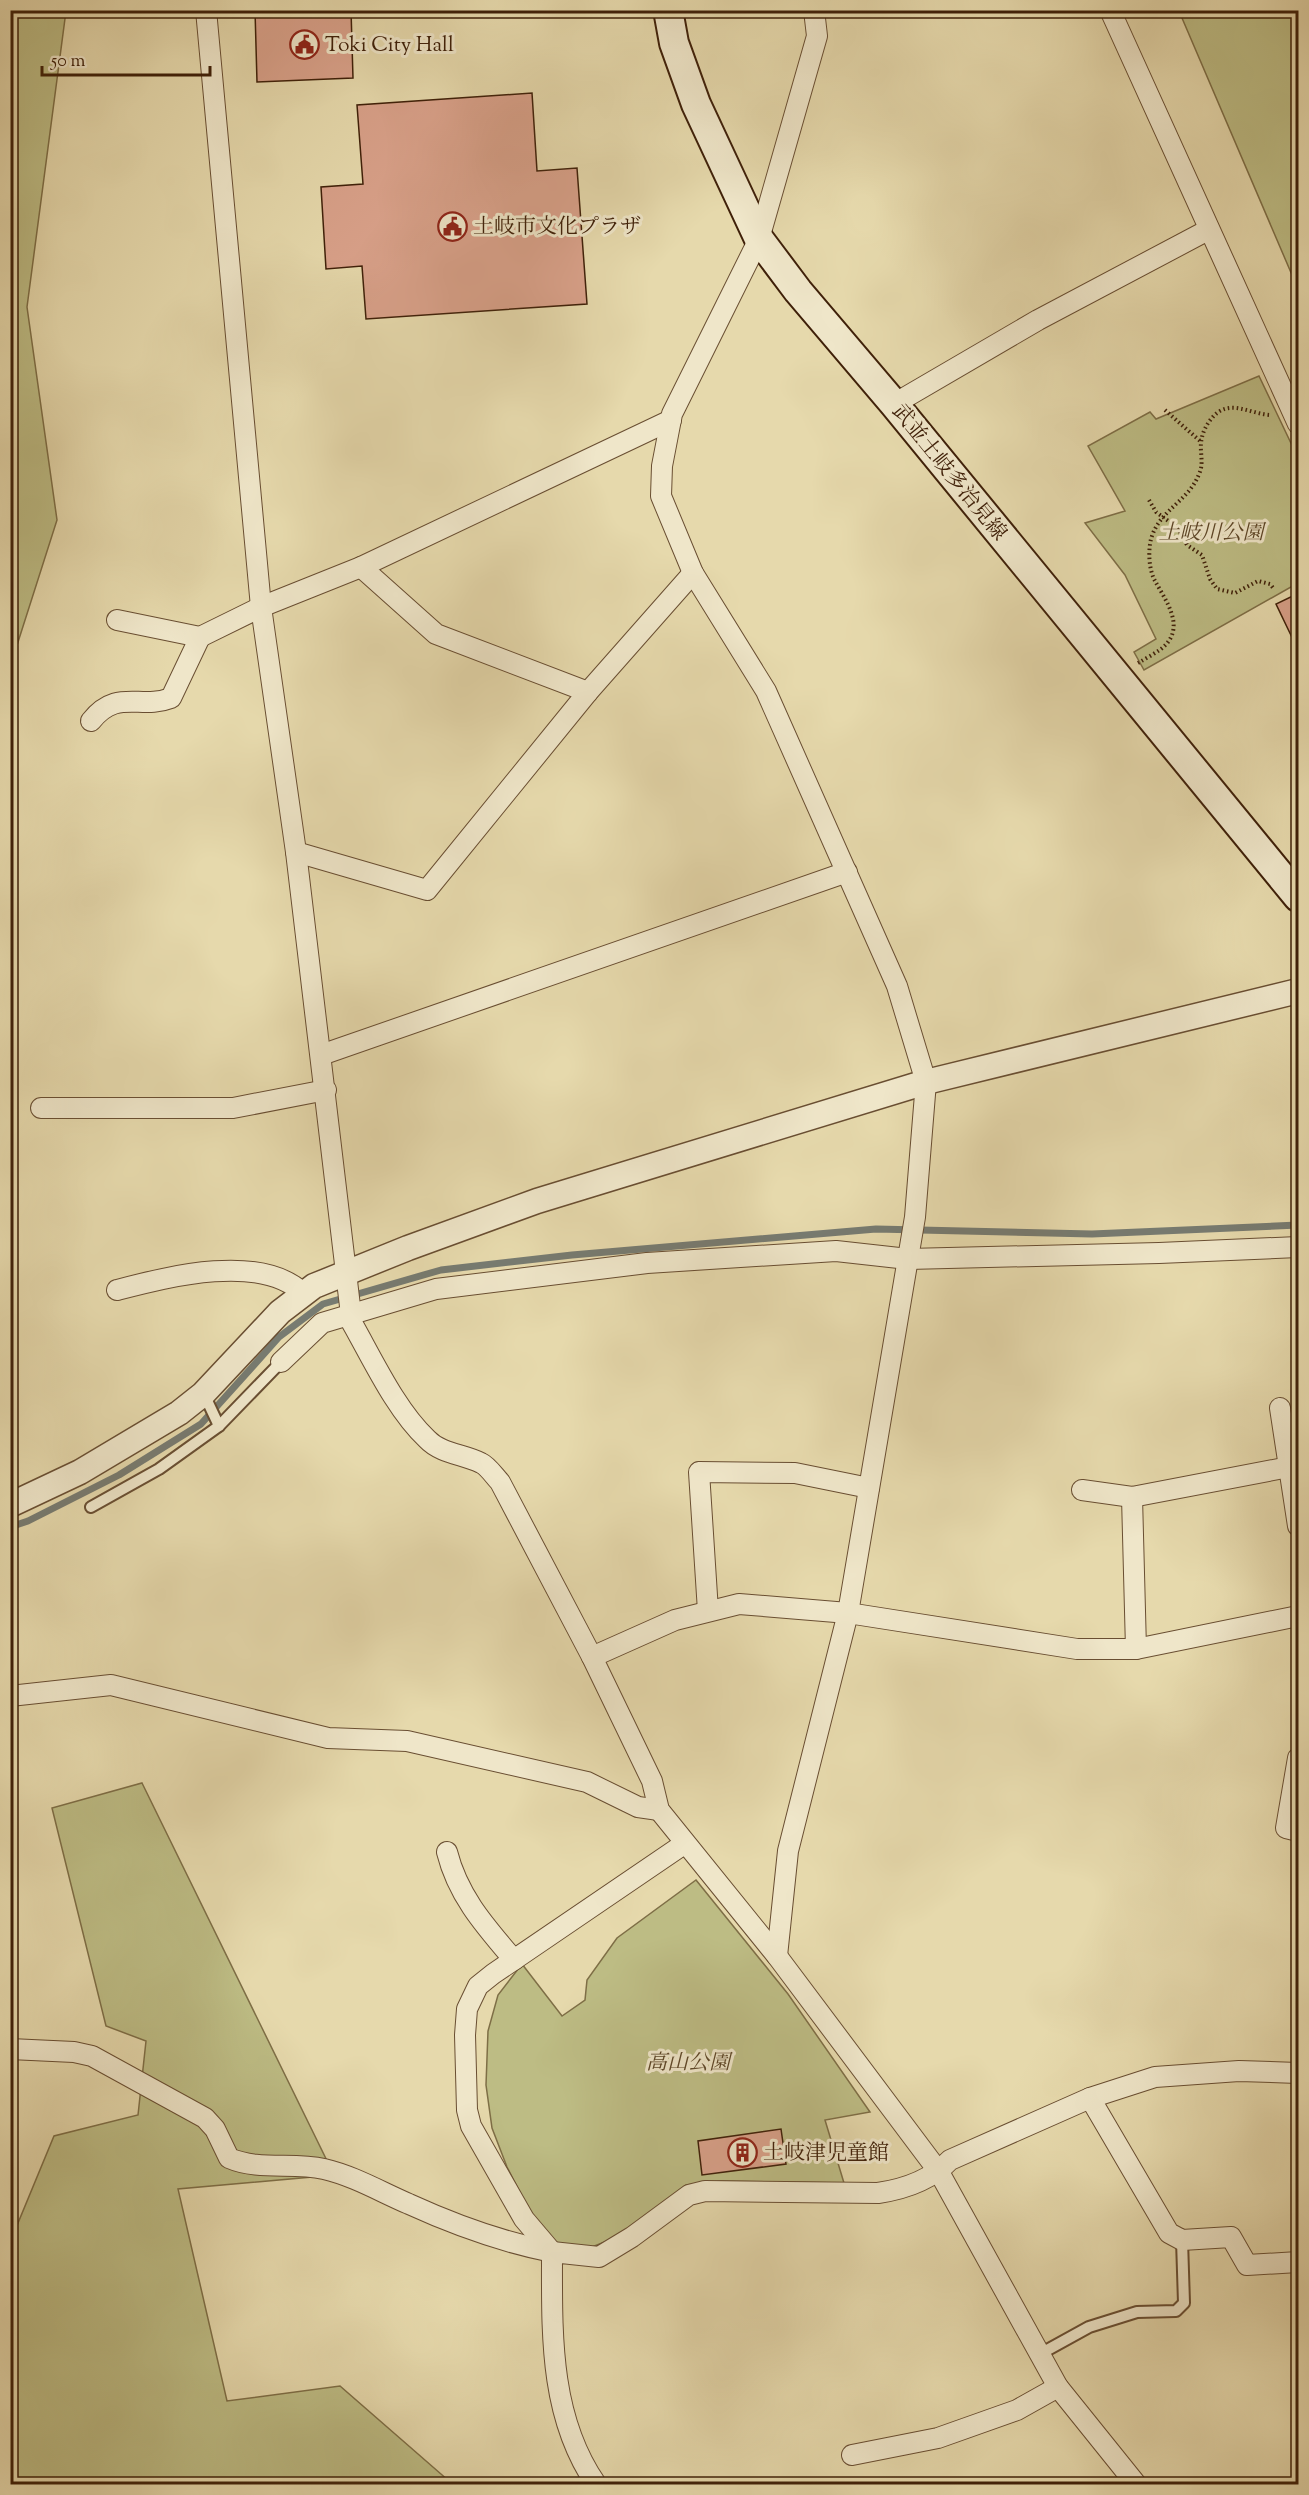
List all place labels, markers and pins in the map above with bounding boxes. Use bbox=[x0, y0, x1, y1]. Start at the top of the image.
public building icon: Toki City Hall bbox=[288, 28, 320, 60]
place label: Toki City Hall bbox=[325, 31, 454, 61]
public building icon: 土岐市文化プラザ bbox=[436, 210, 468, 242]
place label: 土岐市文化プラザ bbox=[473, 213, 641, 243]
building icon: 土岐津児童館 bbox=[726, 2136, 758, 2168]
place label: 土岐津児童館 bbox=[763, 2139, 889, 2169]

